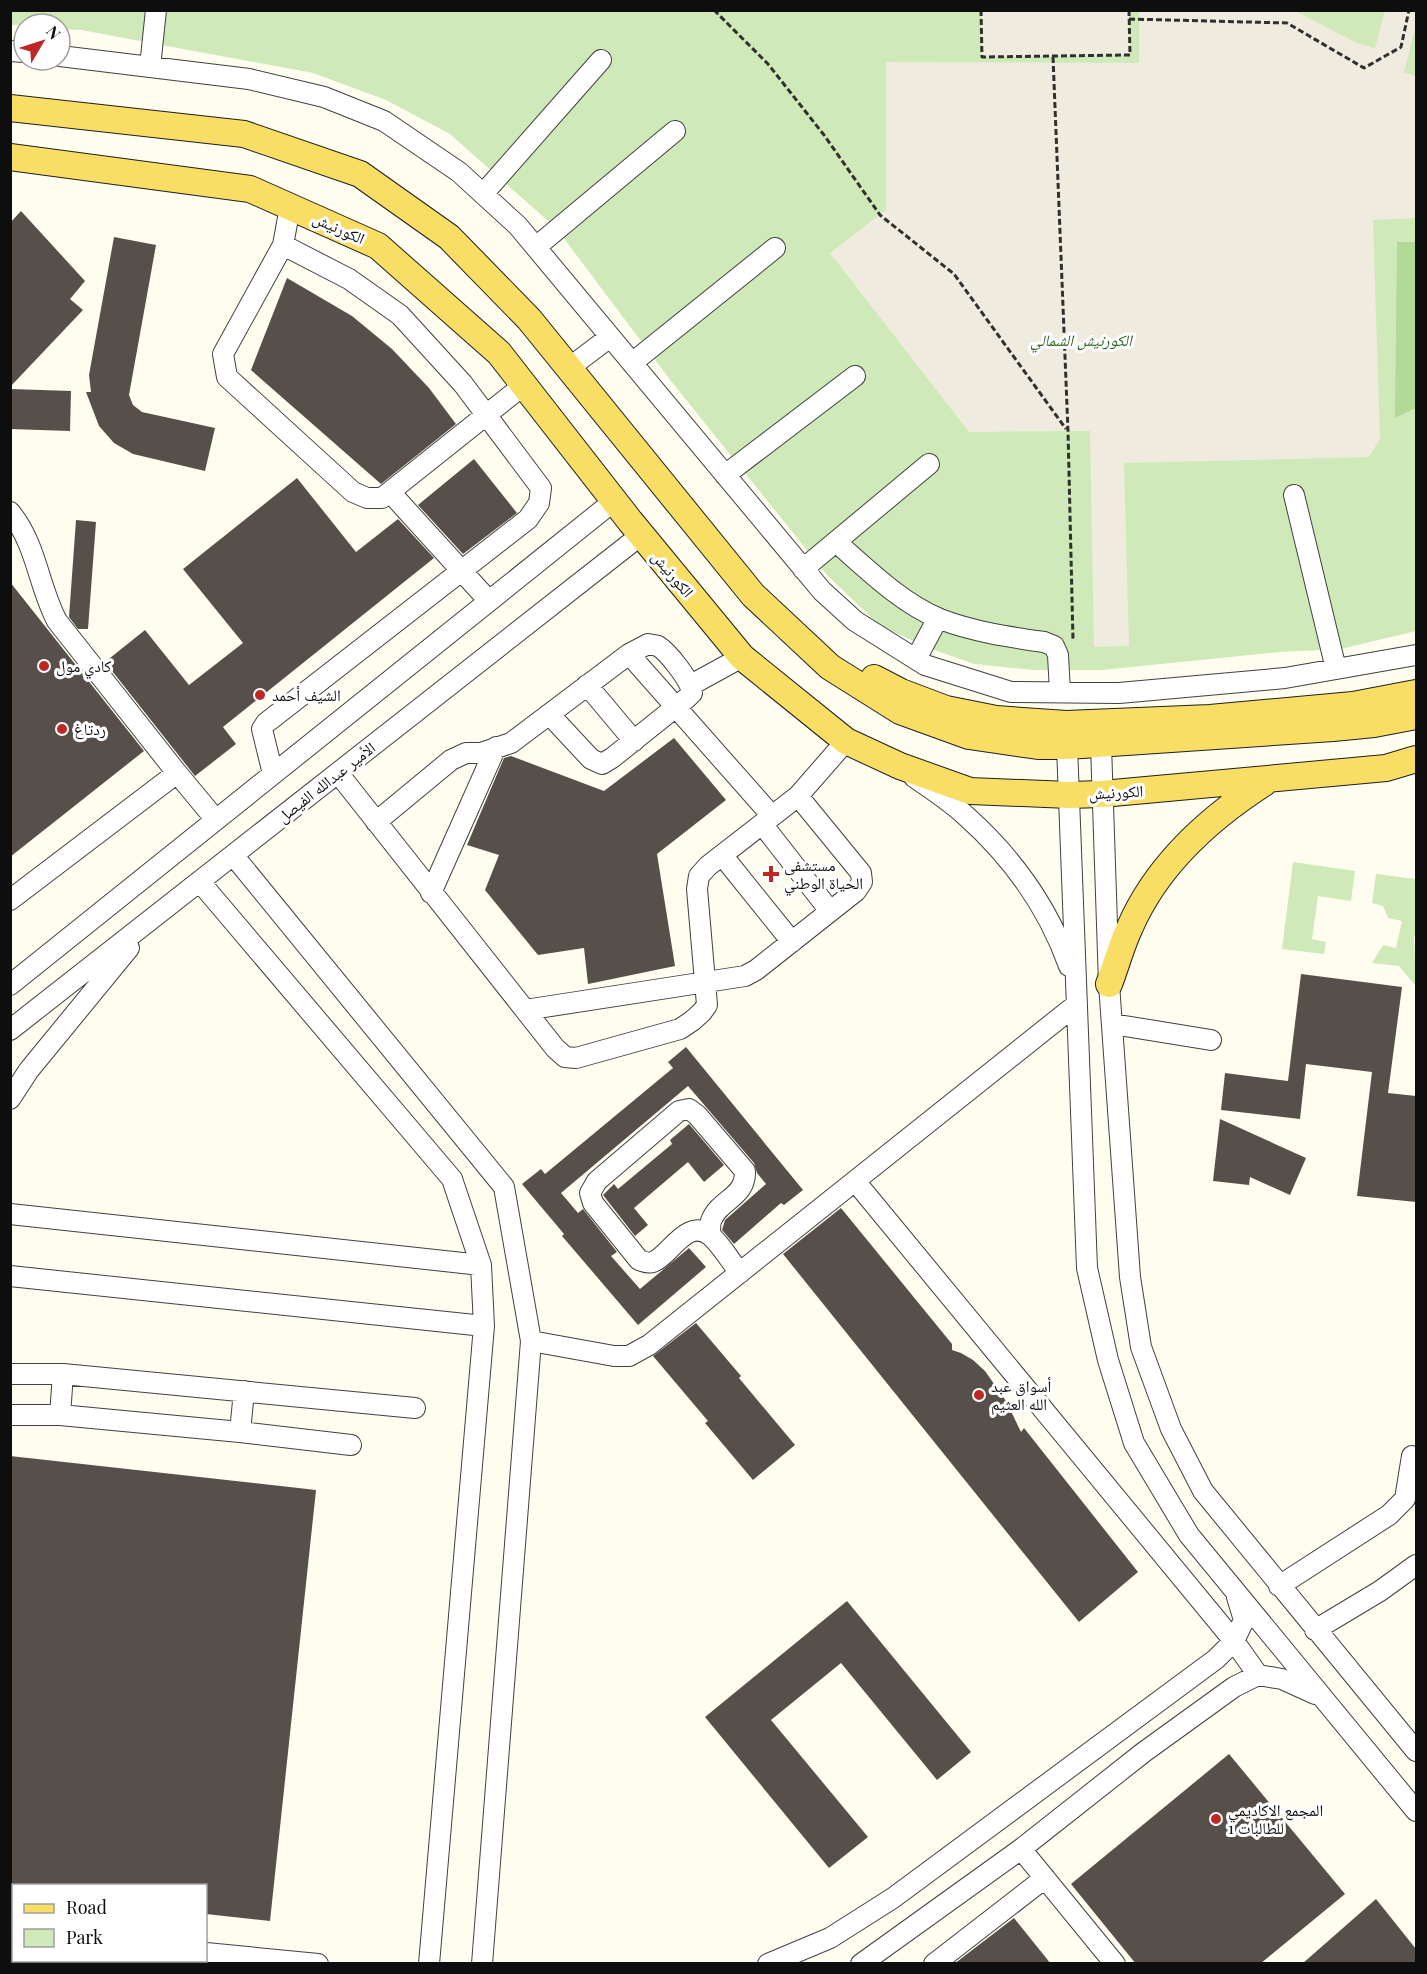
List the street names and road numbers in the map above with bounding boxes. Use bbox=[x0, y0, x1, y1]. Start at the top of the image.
street label: الكورنيش bbox=[310, 207, 368, 249]
street label: الكورنيش bbox=[647, 546, 699, 602]
street label: الأمير عبدالله الفيصل bbox=[272, 737, 380, 827]
street label: الكورنيش bbox=[1088, 780, 1144, 804]

